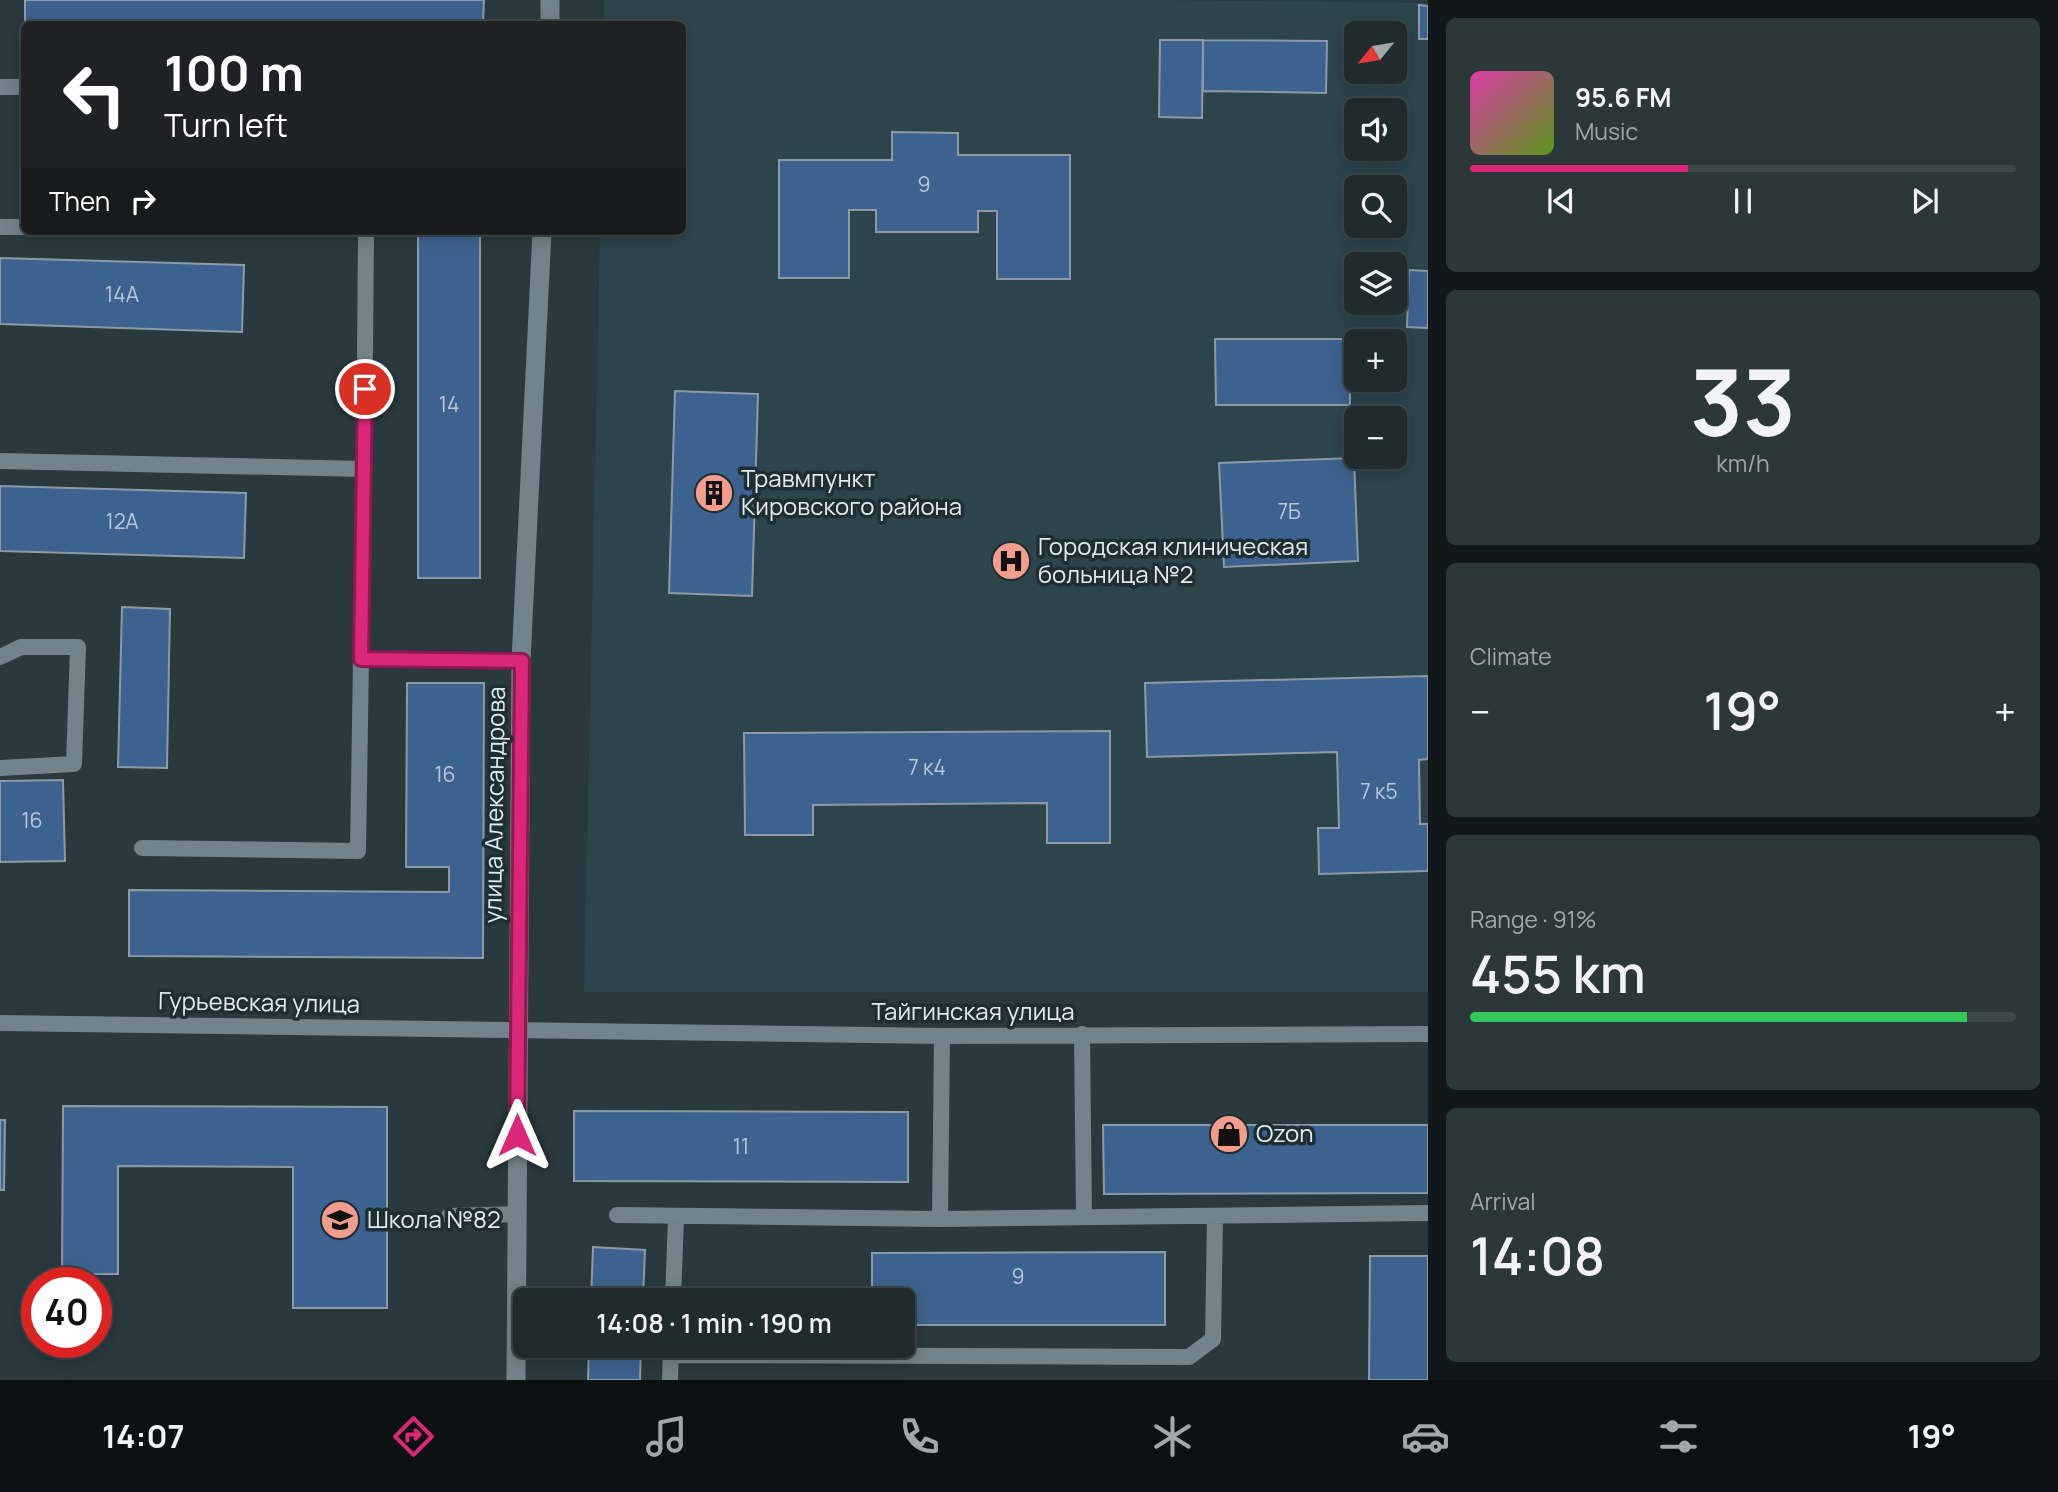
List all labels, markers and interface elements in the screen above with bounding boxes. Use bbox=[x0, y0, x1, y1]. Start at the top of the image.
north arrow bbox=[1344, 21, 1407, 84]
map controls bbox=[1344, 21, 1407, 469]
text: 100 m bbox=[164, 39, 304, 106]
icon: left bbox=[49, 49, 140, 140]
text: 95.6 FM bbox=[1575, 79, 1672, 115]
button: sound bbox=[1344, 98, 1407, 161]
text: Turn left bbox=[164, 103, 288, 147]
text: Music bbox=[1575, 115, 1638, 147]
house number: 9 bbox=[917, 170, 931, 198]
button: search bbox=[1344, 175, 1407, 238]
icon: right bbox=[124, 182, 162, 220]
icon: previous bbox=[1542, 182, 1580, 220]
icon: pause bbox=[1724, 182, 1762, 220]
icon: next bbox=[1906, 182, 1944, 220]
text: Then bbox=[49, 183, 110, 219]
button: layers bbox=[1344, 252, 1407, 315]
house number: 14А bbox=[105, 280, 139, 308]
button: + bbox=[1344, 329, 1407, 392]
text: 33 bbox=[1690, 339, 1796, 463]
pin bbox=[335, 359, 395, 419]
icon: arrive bbox=[346, 370, 384, 408]
house number: 14 bbox=[439, 390, 459, 418]
button: − bbox=[1344, 406, 1407, 469]
text: km/h bbox=[1716, 447, 1770, 479]
place label: Травмпункт Кировского района bbox=[741, 461, 962, 522]
building icon: Травмпункт Кировского района bbox=[693, 472, 735, 514]
house number: 7Б bbox=[1277, 497, 1301, 525]
house number: 12А bbox=[105, 507, 139, 535]
place label: Городская клиническая больница №2 bbox=[1038, 529, 1308, 590]
hospital icon: Городская клиническая больница №2 bbox=[990, 540, 1032, 582]
text: Climate bbox=[1470, 640, 1552, 672]
text: 19° bbox=[1703, 675, 1781, 746]
text: − bbox=[1470, 685, 1491, 737]
text: + bbox=[1994, 685, 2016, 737]
street label: улица Александрова bbox=[475, 686, 512, 924]
house number: 7 к4 bbox=[908, 753, 946, 781]
house number: 16 bbox=[434, 760, 456, 788]
house number: 7 к5 bbox=[1360, 777, 1398, 805]
house number: 16 bbox=[21, 806, 43, 834]
text: Range · 91% bbox=[1470, 903, 1596, 935]
text: 455 km bbox=[1470, 938, 1646, 1009]
street label: Гурьевская улица bbox=[158, 983, 360, 1020]
street label: Тайгинская улица bbox=[871, 994, 1075, 1027]
position arrow bbox=[480, 1098, 554, 1172]
shop icon: Ozon bbox=[1208, 1113, 1250, 1155]
place label: Ozon bbox=[1256, 1116, 1314, 1149]
house number: 11 bbox=[733, 1132, 749, 1160]
text: Arrival bbox=[1470, 1185, 1536, 1217]
school or university icon: Школа №82 bbox=[319, 1199, 361, 1241]
place label: Школа №82 bbox=[367, 1202, 501, 1235]
text: 14:08 bbox=[1470, 1220, 1605, 1291]
house number: 9 bbox=[1011, 1262, 1025, 1290]
speed limit sign: 40 bbox=[21, 1267, 112, 1358]
text: 14:08 · 1 min · 190 m bbox=[596, 1305, 832, 1341]
icon: directions bbox=[389, 1412, 438, 1461]
icon: music bbox=[642, 1412, 691, 1461]
icon: phone bbox=[895, 1412, 944, 1461]
icon: climate bbox=[1148, 1412, 1197, 1461]
icon: car bbox=[1401, 1412, 1450, 1461]
icon: filters bbox=[1654, 1412, 1703, 1461]
text: 14:07 bbox=[102, 1414, 185, 1458]
text: 19° bbox=[1908, 1414, 1956, 1458]

